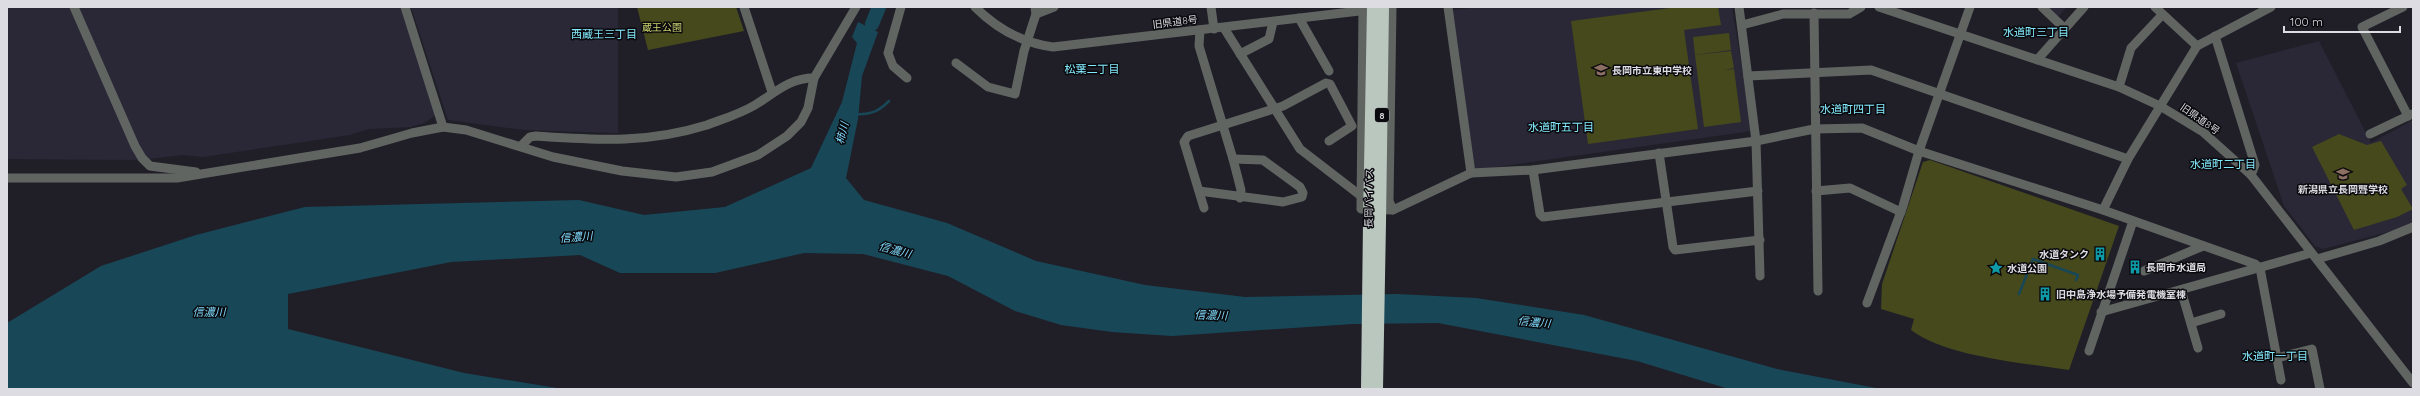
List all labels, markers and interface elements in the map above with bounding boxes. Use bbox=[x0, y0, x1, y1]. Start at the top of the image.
scale bar bbox=[2284, 8, 2400, 34]
street label: 旧県道8号 bbox=[1152, 13, 1198, 31]
text: 100 m bbox=[2290, 14, 2323, 29]
park label: 蔵王公園 bbox=[642, 21, 682, 34]
district label: 水道町三丁目 bbox=[2003, 25, 2069, 39]
district label: 西蔵王三丁目 bbox=[571, 27, 637, 41]
district label: 松葉二丁目 bbox=[1065, 62, 1120, 76]
school or university icon: 長岡市立東中学校 bbox=[1593, 62, 1609, 78]
place label: 長岡市立東中学校 bbox=[1612, 64, 1692, 77]
street label: 旧県道8号 bbox=[2178, 101, 2222, 137]
district label: 水道町四丁目 bbox=[1820, 102, 1886, 116]
road number: 8 bbox=[1375, 108, 1389, 122]
water label: 柿川 bbox=[832, 120, 852, 145]
district label: 水道町五丁目 bbox=[1528, 120, 1594, 134]
district label: 水道町二丁目 bbox=[2190, 157, 2256, 171]
school or university icon: 新潟県立長岡聾学校 bbox=[2335, 166, 2351, 182]
street label: 長岡バイパス bbox=[1362, 168, 1376, 228]
place label: 新潟県立長岡聾学校 bbox=[2298, 183, 2388, 196]
water label: 信濃川 bbox=[559, 229, 594, 245]
water label: 信濃川 bbox=[877, 239, 914, 261]
building icon: 水道タンク bbox=[2092, 246, 2108, 262]
place label: 水道タンク bbox=[2039, 248, 2089, 261]
building icon: 長岡市水道局 bbox=[2127, 259, 2143, 275]
place icon: 水道公園 bbox=[1988, 260, 2004, 276]
place label: 長岡市水道局 bbox=[2146, 261, 2206, 274]
place label: 水道公園 bbox=[2007, 262, 2047, 275]
building icon: 旧中島浄水場予備発電機室棟 bbox=[2037, 286, 2053, 302]
place label: 旧中島浄水場予備発電機室棟 bbox=[2056, 288, 2186, 301]
water label: 信濃川 bbox=[193, 305, 226, 319]
water label: 信濃川 bbox=[1194, 307, 1229, 323]
water label: 信濃川 bbox=[1517, 313, 1552, 331]
district label: 水道町一丁目 bbox=[2242, 349, 2308, 363]

